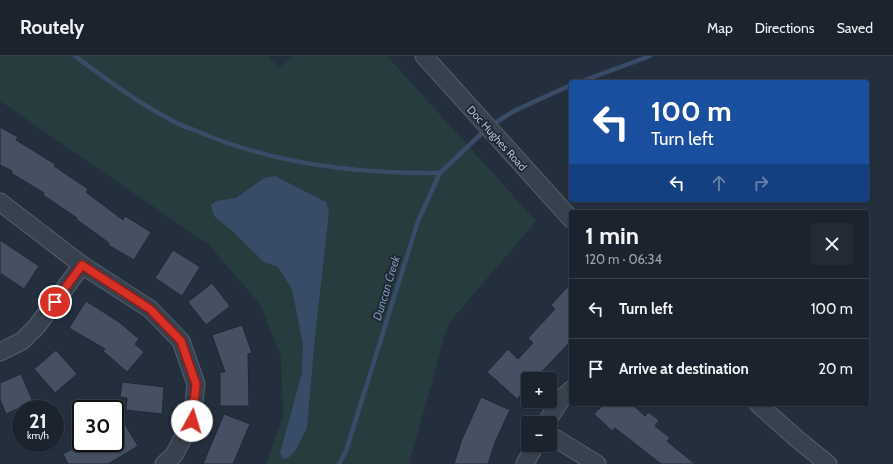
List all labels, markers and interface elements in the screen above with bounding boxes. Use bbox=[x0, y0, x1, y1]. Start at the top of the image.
text: Routely bbox=[20, 16, 84, 39]
text: Map bbox=[707, 19, 733, 37]
text: Directions bbox=[755, 19, 815, 37]
text: Saved bbox=[837, 19, 873, 37]
text: 100 m bbox=[651, 94, 732, 128]
icon: left bbox=[585, 96, 637, 148]
street label: Doc Hughes Road bbox=[464, 103, 530, 173]
text: Turn left bbox=[651, 128, 714, 150]
icon: left bbox=[666, 172, 688, 194]
icon: ahead bbox=[708, 172, 730, 194]
icon: right bbox=[750, 172, 772, 194]
text: 1 min bbox=[585, 221, 639, 250]
button: close bbox=[811, 223, 853, 265]
text: 120 m · 06:34 bbox=[585, 251, 662, 267]
water label: Duncan Creek bbox=[369, 253, 403, 322]
pin bbox=[38, 285, 72, 319]
icon: arrive bbox=[44, 291, 66, 313]
icon: left bbox=[585, 298, 607, 320]
text: Turn left bbox=[619, 300, 673, 318]
text: 100 m bbox=[811, 300, 853, 318]
icon: arrive bbox=[585, 358, 607, 380]
text: Arrive at destination bbox=[619, 360, 749, 378]
text: 20 m bbox=[818, 360, 853, 378]
map controls bbox=[521, 372, 557, 452]
button: + bbox=[521, 372, 557, 408]
speed limit sign: 30 bbox=[72, 400, 124, 452]
position arrow bbox=[171, 400, 213, 442]
text: 21 bbox=[29, 409, 47, 433]
button: − bbox=[521, 416, 557, 452]
text: km/h bbox=[27, 429, 49, 442]

